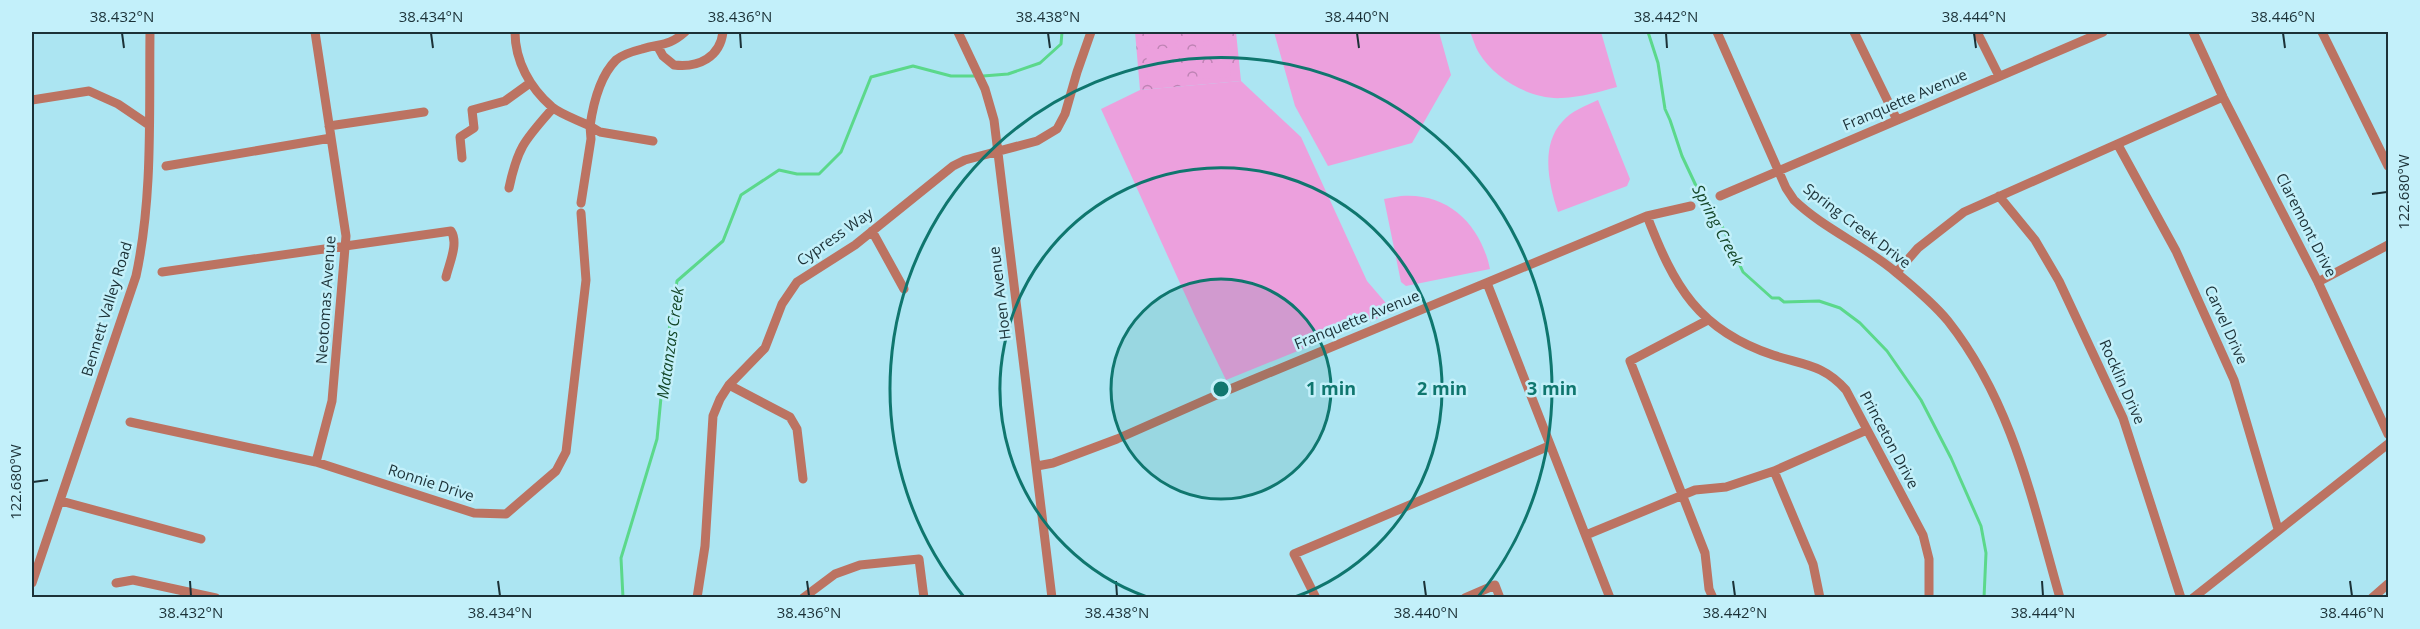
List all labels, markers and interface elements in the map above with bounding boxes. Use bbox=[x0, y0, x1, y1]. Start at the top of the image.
text: 38.432°N bbox=[90, 6, 154, 26]
text: 38.434°N bbox=[399, 6, 463, 26]
text: 38.436°N bbox=[708, 6, 772, 26]
text: 38.438°N bbox=[1016, 6, 1080, 26]
text: 38.440°N bbox=[1325, 6, 1389, 26]
text: 38.442°N bbox=[1634, 6, 1698, 26]
text: 38.444°N bbox=[1942, 6, 2006, 26]
text: 38.446°N bbox=[2251, 6, 2315, 26]
street label: Franquette Avenue bbox=[1839, 64, 1970, 134]
text: 122.680°W bbox=[2393, 154, 2413, 230]
street label: Claremont Drive bbox=[2272, 169, 2342, 280]
street label: Spring Creek Drive bbox=[1800, 178, 1915, 272]
water label: Spring Creek bbox=[1687, 181, 1749, 270]
street label: Cypress Way bbox=[792, 202, 877, 270]
street label: Neotomas Avenue bbox=[311, 235, 339, 365]
street label: Bennett Valley Road bbox=[76, 239, 136, 379]
street label: Hoen Avenue bbox=[983, 245, 1015, 341]
street label: Carvel Drive bbox=[2201, 282, 2253, 367]
water label: Matanzas Creek bbox=[651, 285, 689, 400]
street label: Franquette Avenue bbox=[1291, 285, 1422, 353]
street label: Rocklin Drive bbox=[2095, 336, 2151, 427]
text: 1 min bbox=[1306, 376, 1356, 400]
text: 2 min bbox=[1417, 376, 1467, 400]
text: 3 min bbox=[1527, 376, 1577, 400]
centre of rings bbox=[1211, 379, 1231, 399]
street label: Princeton Drive bbox=[1856, 387, 1924, 492]
text: 122.680°W bbox=[5, 444, 25, 520]
street label: Ronnie Drive bbox=[386, 459, 477, 505]
text: 38.432°N bbox=[159, 602, 223, 622]
text: 38.434°N bbox=[468, 602, 532, 622]
text: 38.436°N bbox=[777, 602, 841, 622]
text: 38.438°N bbox=[1085, 602, 1149, 622]
text: 38.440°N bbox=[1394, 602, 1458, 622]
text: 38.442°N bbox=[1703, 602, 1767, 622]
text: 38.444°N bbox=[2011, 602, 2075, 622]
text: 38.446°N bbox=[2320, 602, 2384, 622]

